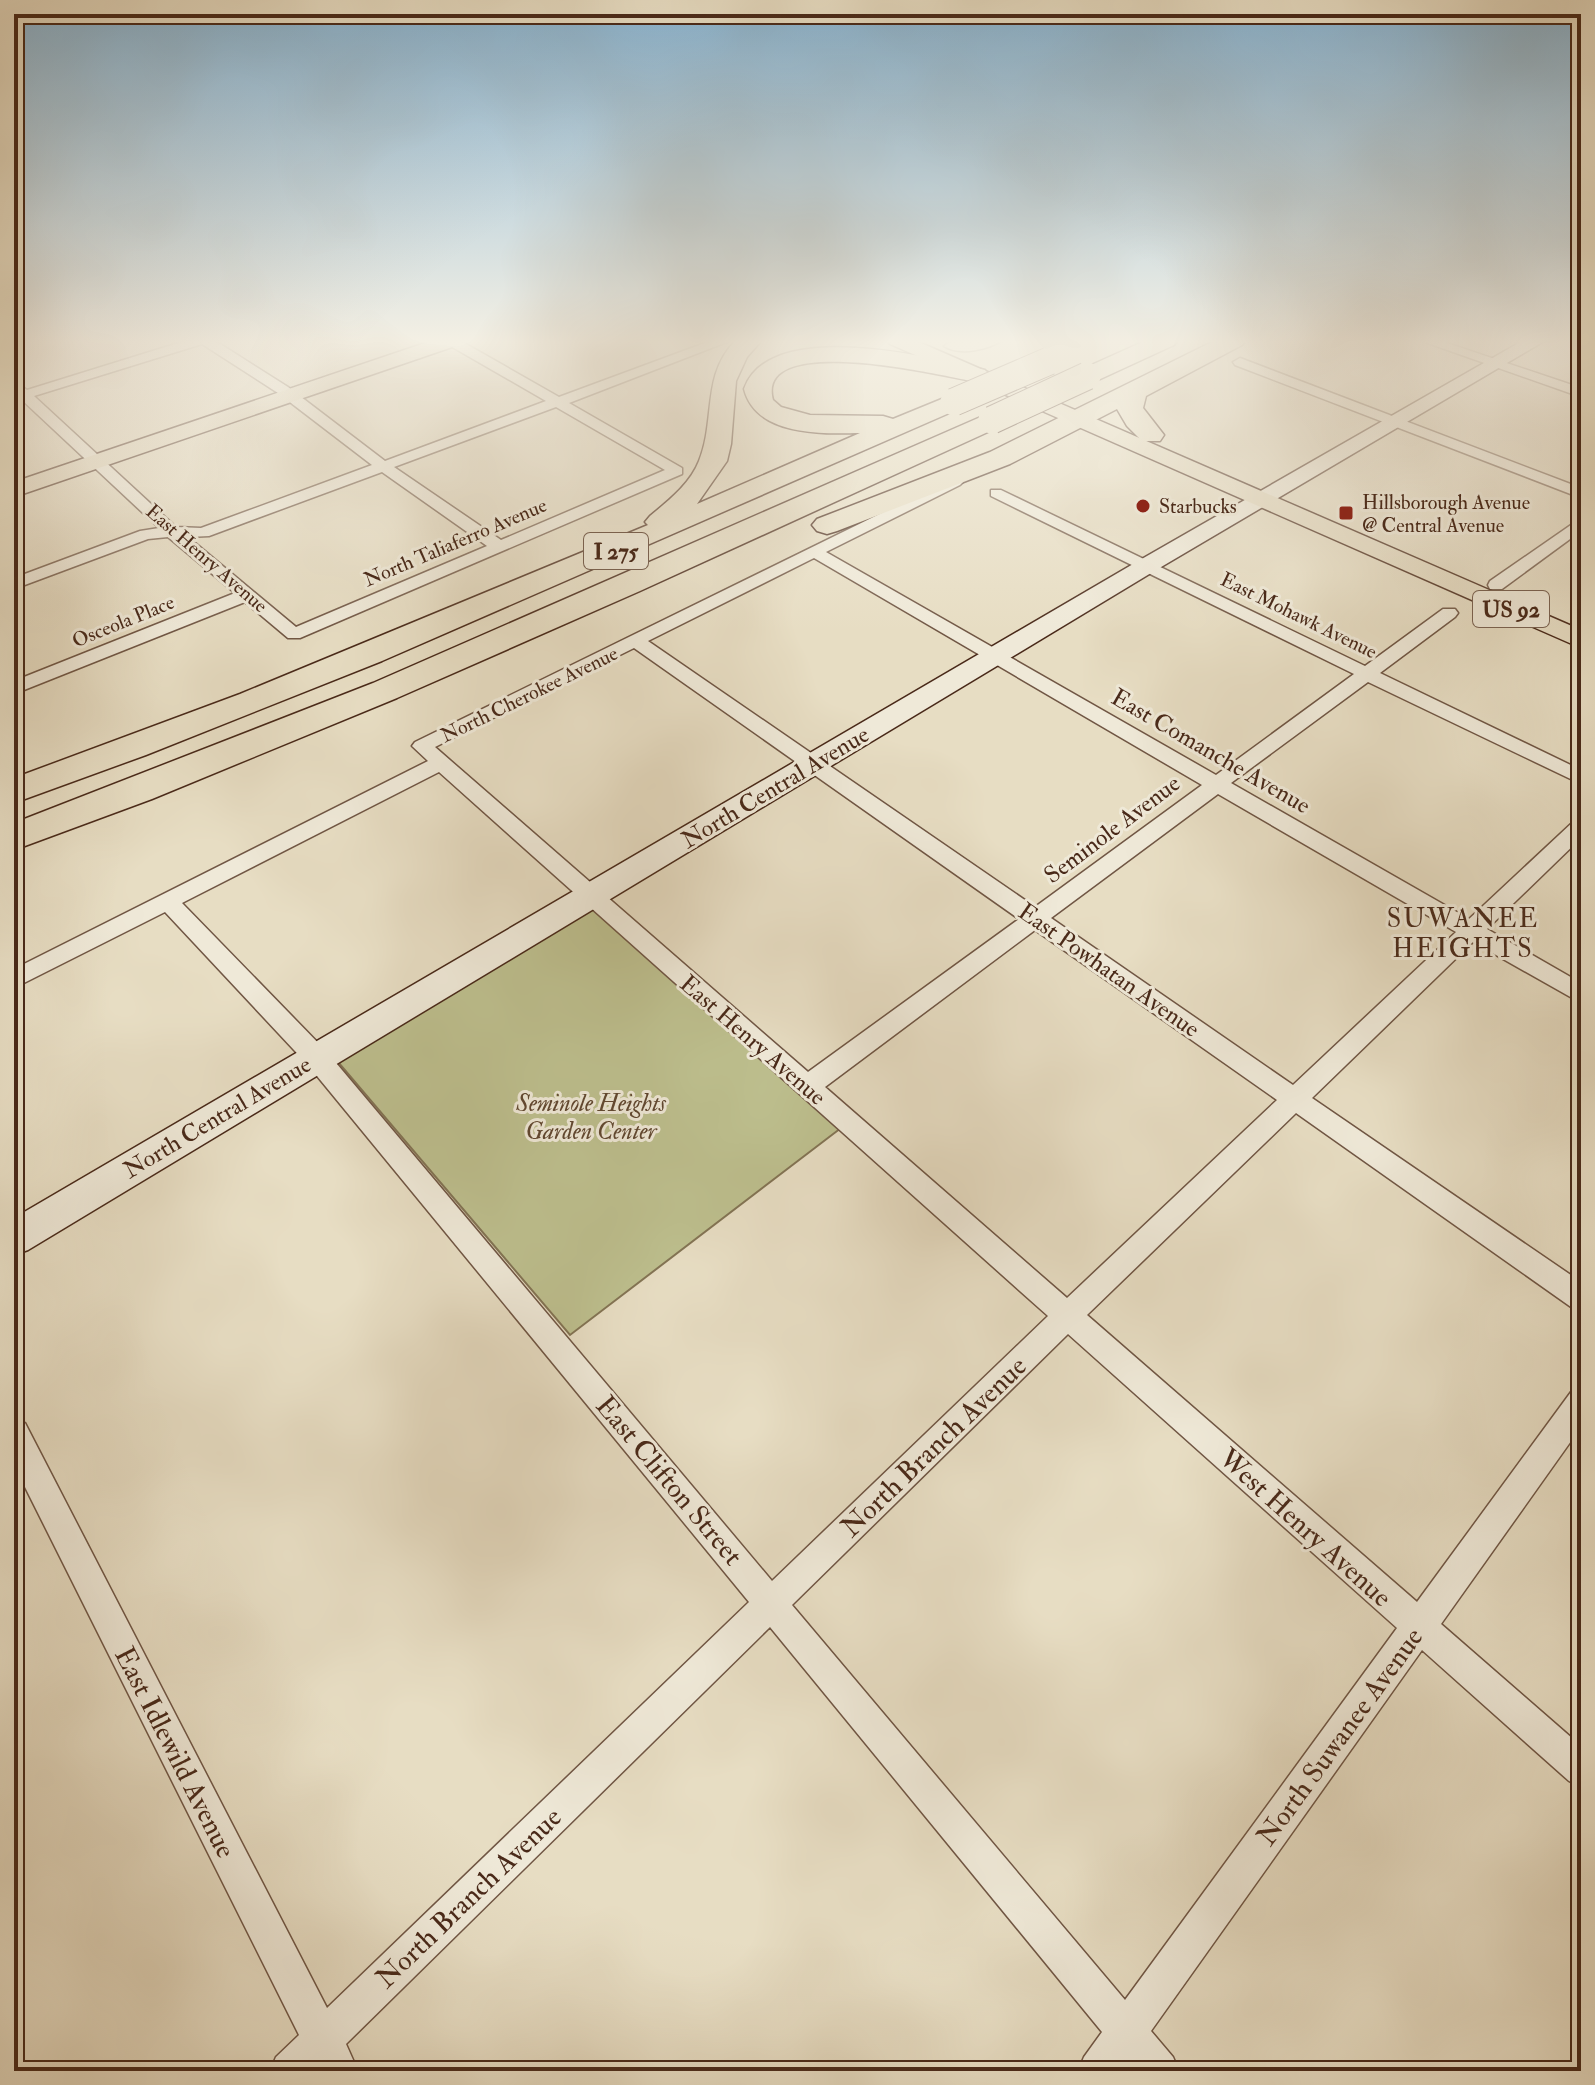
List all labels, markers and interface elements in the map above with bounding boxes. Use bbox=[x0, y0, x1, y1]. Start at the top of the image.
place label: Hillsborough Avenue @ Central Avenue bbox=[1362, 490, 1530, 538]
street label: North Taliaferro Avenue bbox=[360, 493, 551, 592]
place label: Starbucks bbox=[1159, 494, 1237, 519]
marker: Starbucks bbox=[1134, 497, 1152, 515]
street label: East Henry Avenue bbox=[141, 499, 273, 618]
marker: Hillsborough Avenue @ Central Avenue bbox=[1337, 504, 1355, 522]
road number: I 275 bbox=[584, 533, 648, 569]
street label: East Mohawk Avenue bbox=[1216, 567, 1381, 664]
street label: Osceola Place bbox=[68, 590, 178, 653]
road number: US 92 bbox=[1473, 591, 1549, 627]
street label: North Cherokee Avenue bbox=[436, 641, 622, 748]
street label: East Comanche Avenue bbox=[1106, 682, 1316, 821]
street label: North Central Avenue bbox=[676, 719, 875, 856]
street label: Seminole Avenue bbox=[1038, 768, 1187, 891]
street label: East Powhatan Avenue bbox=[1012, 896, 1206, 1045]
district label: SUWANEE HEIGHTS bbox=[1387, 903, 1539, 965]
street label: East Henry Avenue bbox=[673, 968, 832, 1112]
street label: North Central Avenue bbox=[118, 1049, 317, 1186]
park label: Seminole Heights Garden Center bbox=[515, 1088, 666, 1147]
street label: North Branch Avenue bbox=[834, 1349, 1035, 1545]
street label: East Clifton Street bbox=[588, 1389, 750, 1573]
street label: West Henry Avenue bbox=[1211, 1441, 1399, 1615]
street label: North Suwanee Avenue bbox=[1249, 1621, 1431, 1853]
street label: East Idlewild Avenue bbox=[106, 1641, 243, 1864]
street label: North Branch Avenue bbox=[369, 1800, 570, 1996]

